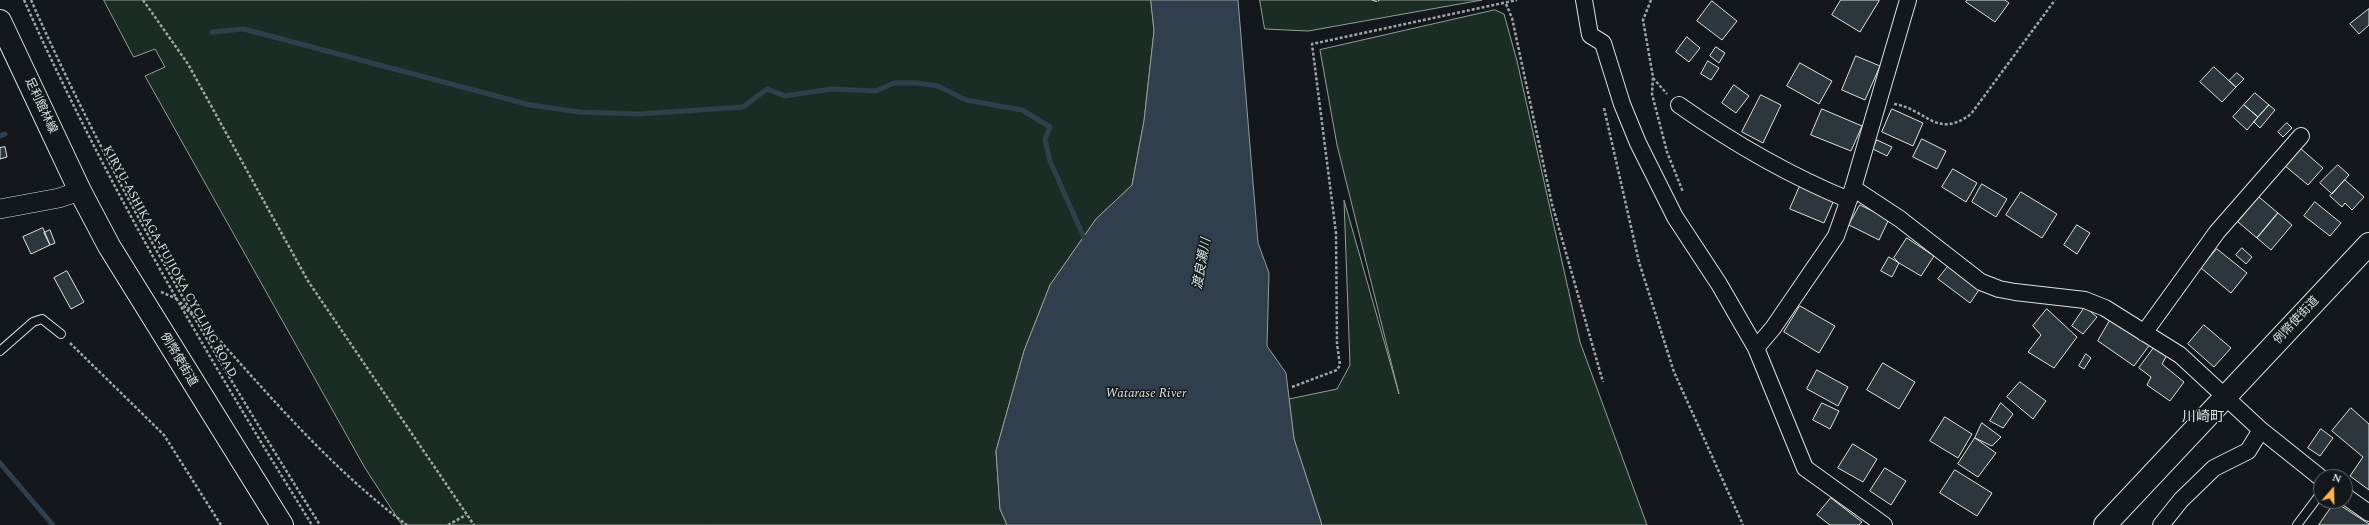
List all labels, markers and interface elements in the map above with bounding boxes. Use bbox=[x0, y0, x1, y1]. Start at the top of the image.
street label: 足利館林線 bbox=[21, 76, 59, 136]
street label: KIRYU-ASHIKAGA-FUJIOKA CYCLING ROAD bbox=[99, 144, 239, 380]
water label: 渡良瀬川 bbox=[1191, 237, 1215, 291]
street label: 例幣使街道 bbox=[2271, 294, 2323, 348]
street label: 例幣使街道 bbox=[156, 331, 200, 389]
water label: Watarase River bbox=[1106, 386, 1186, 402]
district label: 川崎町 bbox=[2182, 410, 2224, 426]
north arrow bbox=[2313, 469, 2353, 509]
text: N bbox=[2330, 469, 2344, 488]

